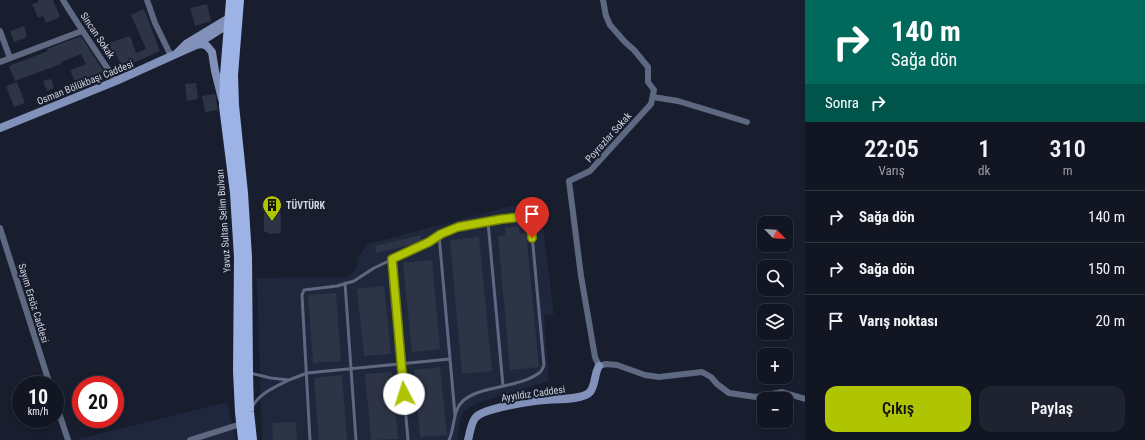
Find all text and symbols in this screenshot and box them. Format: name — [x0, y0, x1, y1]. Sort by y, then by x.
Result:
street label: Sincan Sokak — [78, 10, 117, 61]
text: 140 m — [891, 15, 961, 48]
icon: right — [825, 16, 877, 68]
text: Sağa dön — [891, 49, 957, 70]
street label: Osman Bölükbaşı Caddesi — [35, 58, 135, 107]
icon: right — [867, 92, 889, 114]
text: Sonra — [825, 94, 859, 112]
street label: Poyrazlar Sokak — [583, 110, 634, 164]
text: 22:05 — [864, 135, 919, 163]
text: 1 — [978, 135, 990, 163]
text: 310 — [1050, 135, 1086, 163]
text: Varış — [878, 163, 905, 178]
text: dk — [978, 163, 990, 178]
text: m — [1063, 163, 1073, 178]
street label: Yavuz Sultan Selim Bulvarı — [214, 169, 233, 273]
building icon: TÜVTÜRK — [261, 194, 283, 222]
pin — [515, 197, 549, 238]
place label: TÜVTÜRK — [286, 198, 326, 211]
icon: arrive — [521, 203, 543, 225]
icon: right — [825, 206, 847, 228]
text: Sağa dön — [859, 208, 915, 226]
text: 140 m — [1088, 208, 1125, 226]
north arrow — [757, 216, 793, 252]
map controls — [757, 216, 793, 428]
icon: right — [825, 258, 847, 280]
button: search — [757, 260, 793, 296]
text: Sağa dön — [859, 260, 915, 278]
text: 150 m — [1088, 260, 1125, 278]
street label: Sayım Ersöz Caddesi — [16, 262, 51, 344]
button: layers — [757, 304, 793, 340]
icon: arrive — [825, 310, 847, 332]
text: Varış noktası — [859, 312, 938, 330]
text: 20 m — [1095, 312, 1125, 330]
button: + — [757, 348, 793, 384]
position arrow — [383, 373, 425, 415]
speed limit sign: 20 — [72, 376, 124, 428]
street label: Ayyıldız Caddesi — [500, 384, 566, 403]
text: 10 — [28, 385, 48, 409]
button: Çıkış — [825, 386, 971, 432]
button: Paylaş — [979, 386, 1125, 432]
button: − — [757, 392, 793, 428]
text: km/h — [28, 406, 48, 417]

